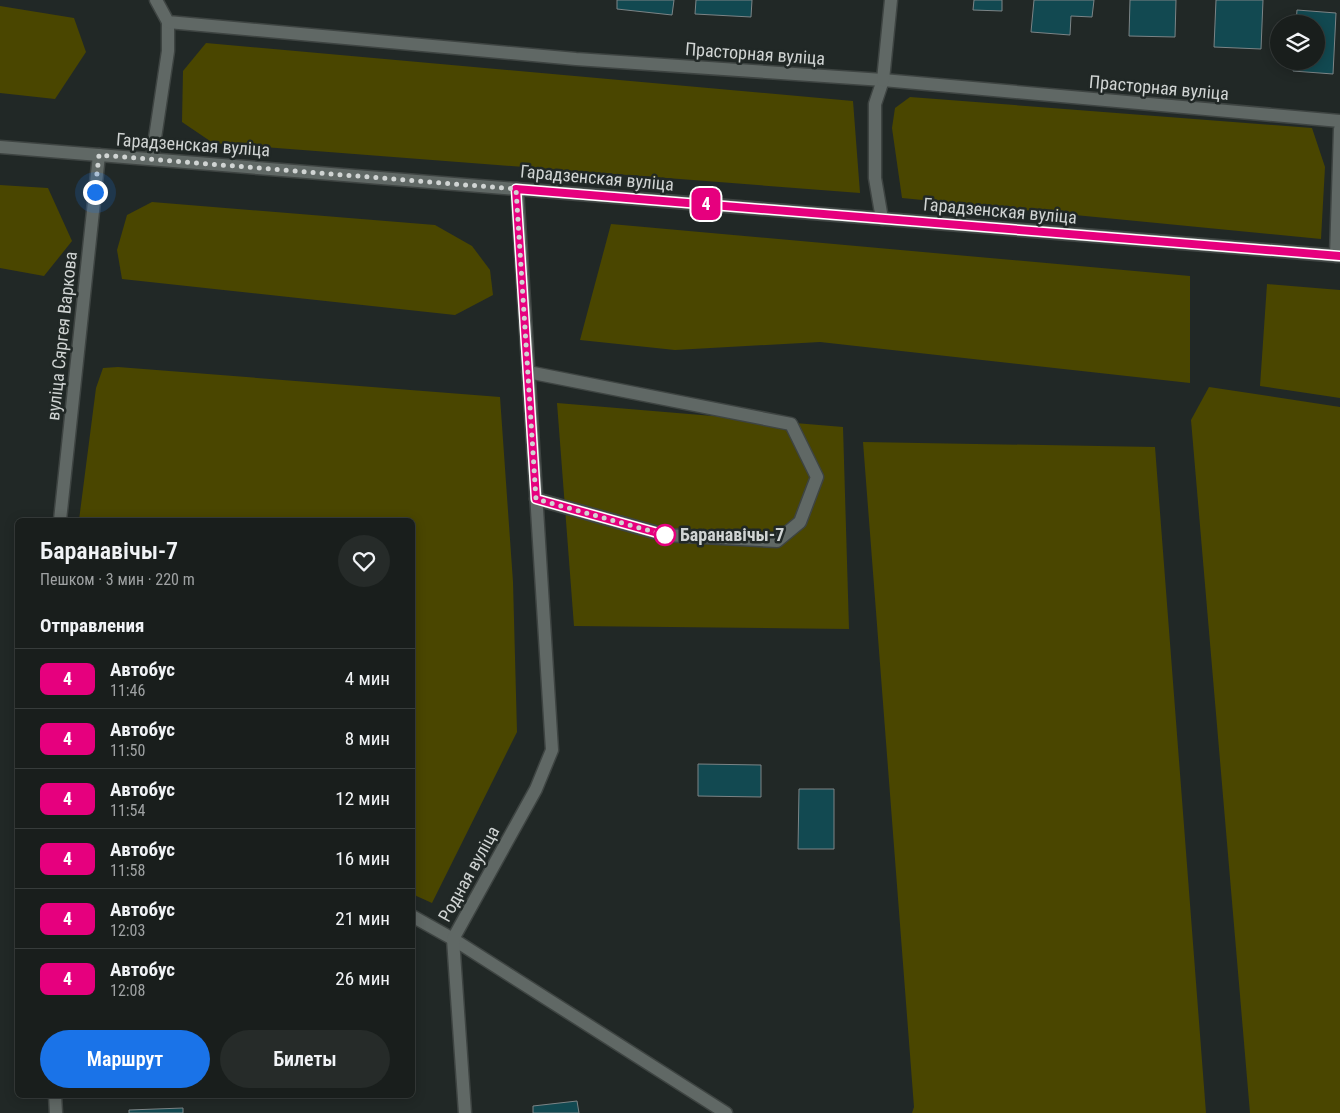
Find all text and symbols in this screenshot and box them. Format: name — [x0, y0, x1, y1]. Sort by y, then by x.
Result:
map controls — [1270, 15, 1325, 70]
button: layers — [1270, 15, 1325, 70]
street label: Прасторная вуліца — [684, 38, 826, 69]
street label: Прасторная вуліца — [1088, 71, 1230, 104]
street label: Гарадзенская вуліца — [115, 129, 271, 160]
street label: Гарадзенская вуліца — [519, 160, 675, 195]
your location — [83, 180, 108, 205]
line badge: 4 — [690, 188, 722, 220]
text: 4 — [701, 193, 711, 214]
street label: Гарадзенская вуліца — [922, 193, 1078, 228]
street label: вуліца Сяргея Варкова — [42, 250, 81, 421]
marker: Баранавічы-7 — [654, 524, 676, 546]
place label: Баранавічы-7 — [680, 524, 784, 545]
button: heart — [338, 535, 390, 587]
text: Баранавічы-7 — [40, 537, 178, 565]
text: Пешком · 3 мин · 220 m — [40, 570, 195, 589]
text: Отправления — [40, 614, 144, 637]
text: Автобус — [110, 658, 175, 681]
text: 4 мин — [345, 667, 390, 690]
text: 4 — [63, 668, 72, 689]
text: 11:46 — [110, 681, 145, 700]
text: Автобус — [110, 718, 175, 741]
text: 8 мин — [345, 727, 390, 750]
text: 4 — [63, 728, 72, 749]
text: 11:50 — [110, 741, 145, 760]
text: Автобус — [110, 778, 175, 801]
text: 12 мин — [335, 787, 390, 810]
text: 4 — [63, 788, 72, 809]
text: 11:54 — [110, 801, 145, 820]
street label: Родная вуліца — [434, 822, 503, 925]
text: Автобус — [110, 838, 175, 861]
text: 16 мин — [335, 847, 390, 870]
text: 4 — [63, 848, 72, 869]
text: 11:58 — [110, 861, 145, 880]
text: Автобус — [110, 898, 175, 921]
text: 21 мин — [335, 907, 390, 930]
text: 4 — [63, 908, 72, 929]
text: 12:03 — [110, 921, 145, 940]
text: Автобус — [110, 958, 175, 981]
text: 26 мин — [335, 967, 390, 990]
text: 4 — [63, 968, 72, 989]
text: 12:08 — [110, 981, 145, 1000]
button: Маршрут — [40, 1030, 210, 1088]
button: Билеты — [220, 1030, 390, 1088]

